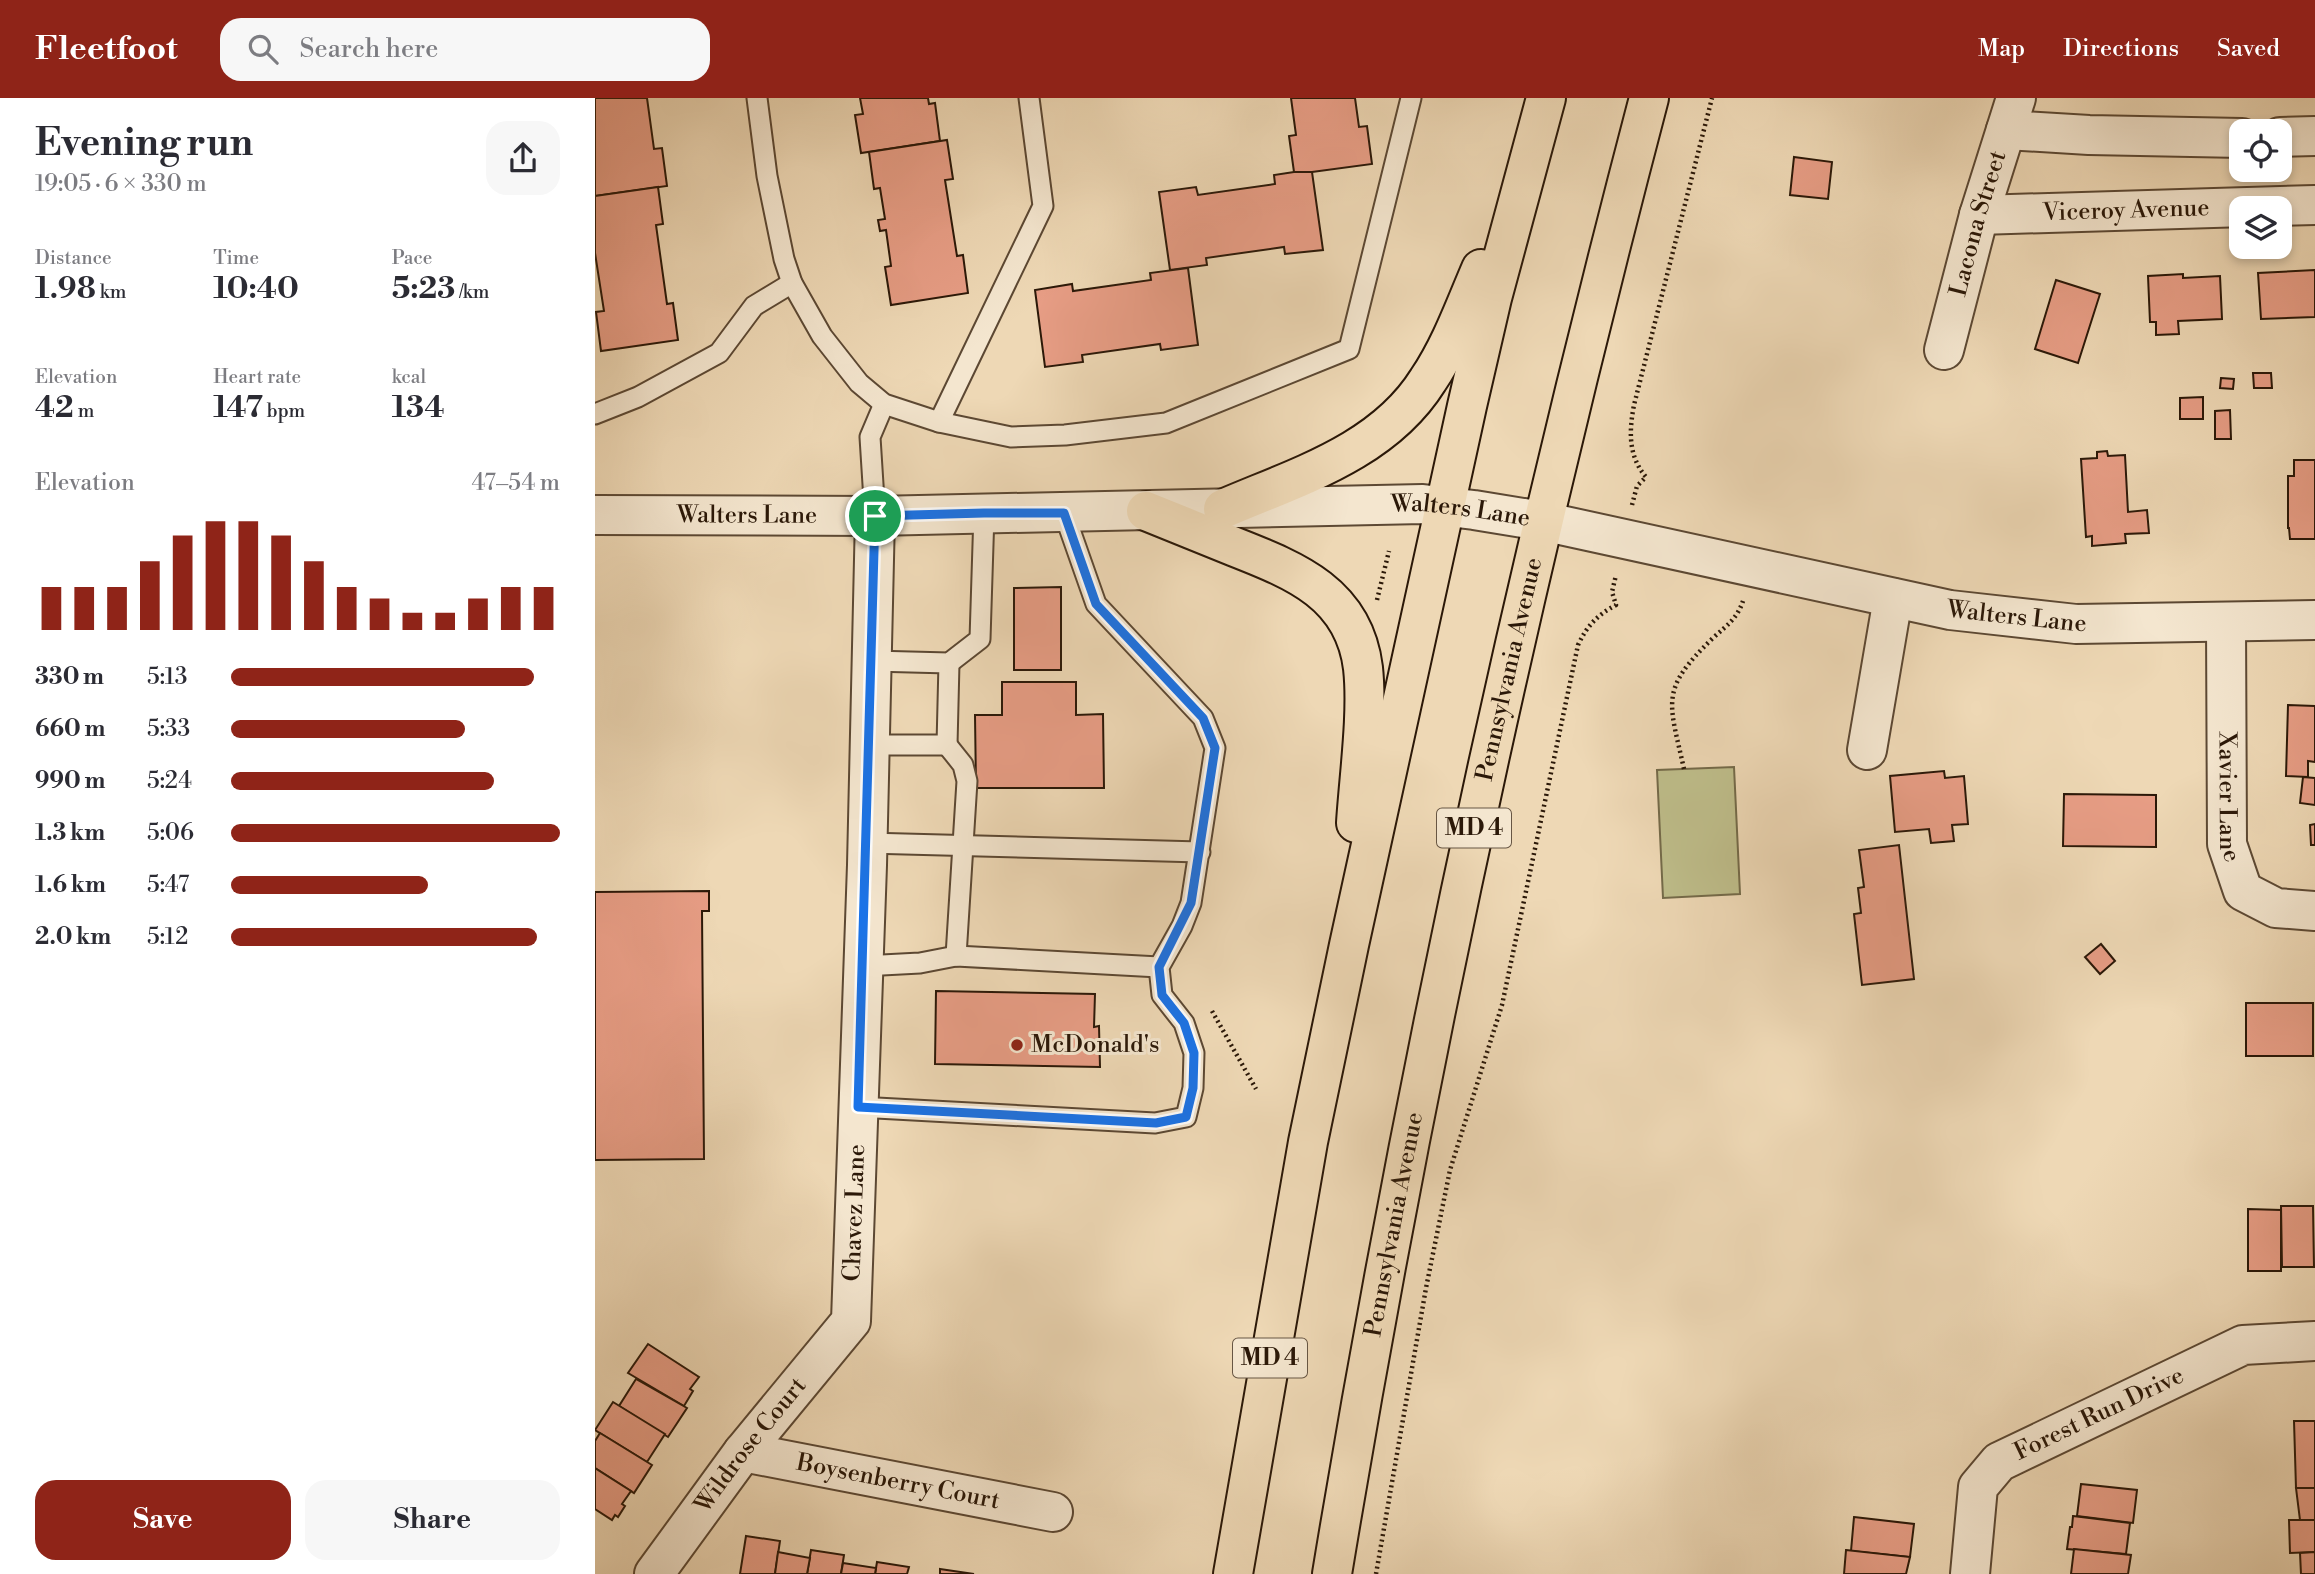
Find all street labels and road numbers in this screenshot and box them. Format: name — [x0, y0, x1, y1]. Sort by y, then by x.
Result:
street label: Lacona Street — [1943, 146, 2014, 300]
street label: Viceroy Avenue — [2041, 193, 2210, 228]
street label: Walters Lane — [1389, 489, 1532, 534]
street label: Walters Lane — [676, 500, 817, 531]
street label: Pennsylvania Avenue — [1470, 555, 1549, 784]
street label: Walters Lane — [1944, 595, 2087, 639]
street label: Xavier Lane — [2211, 731, 2247, 866]
road number: MD 4 — [1437, 808, 1511, 848]
street label: Pennsylvania Avenue — [1358, 1110, 1430, 1339]
street label: Chavez Lane — [837, 1144, 872, 1282]
road number: MD 4 — [1233, 1338, 1307, 1378]
street label: Forest Run Drive — [2009, 1361, 2189, 1467]
street label: Wildrose Court — [688, 1371, 813, 1520]
street label: Boysenberry Court — [793, 1448, 1003, 1516]

